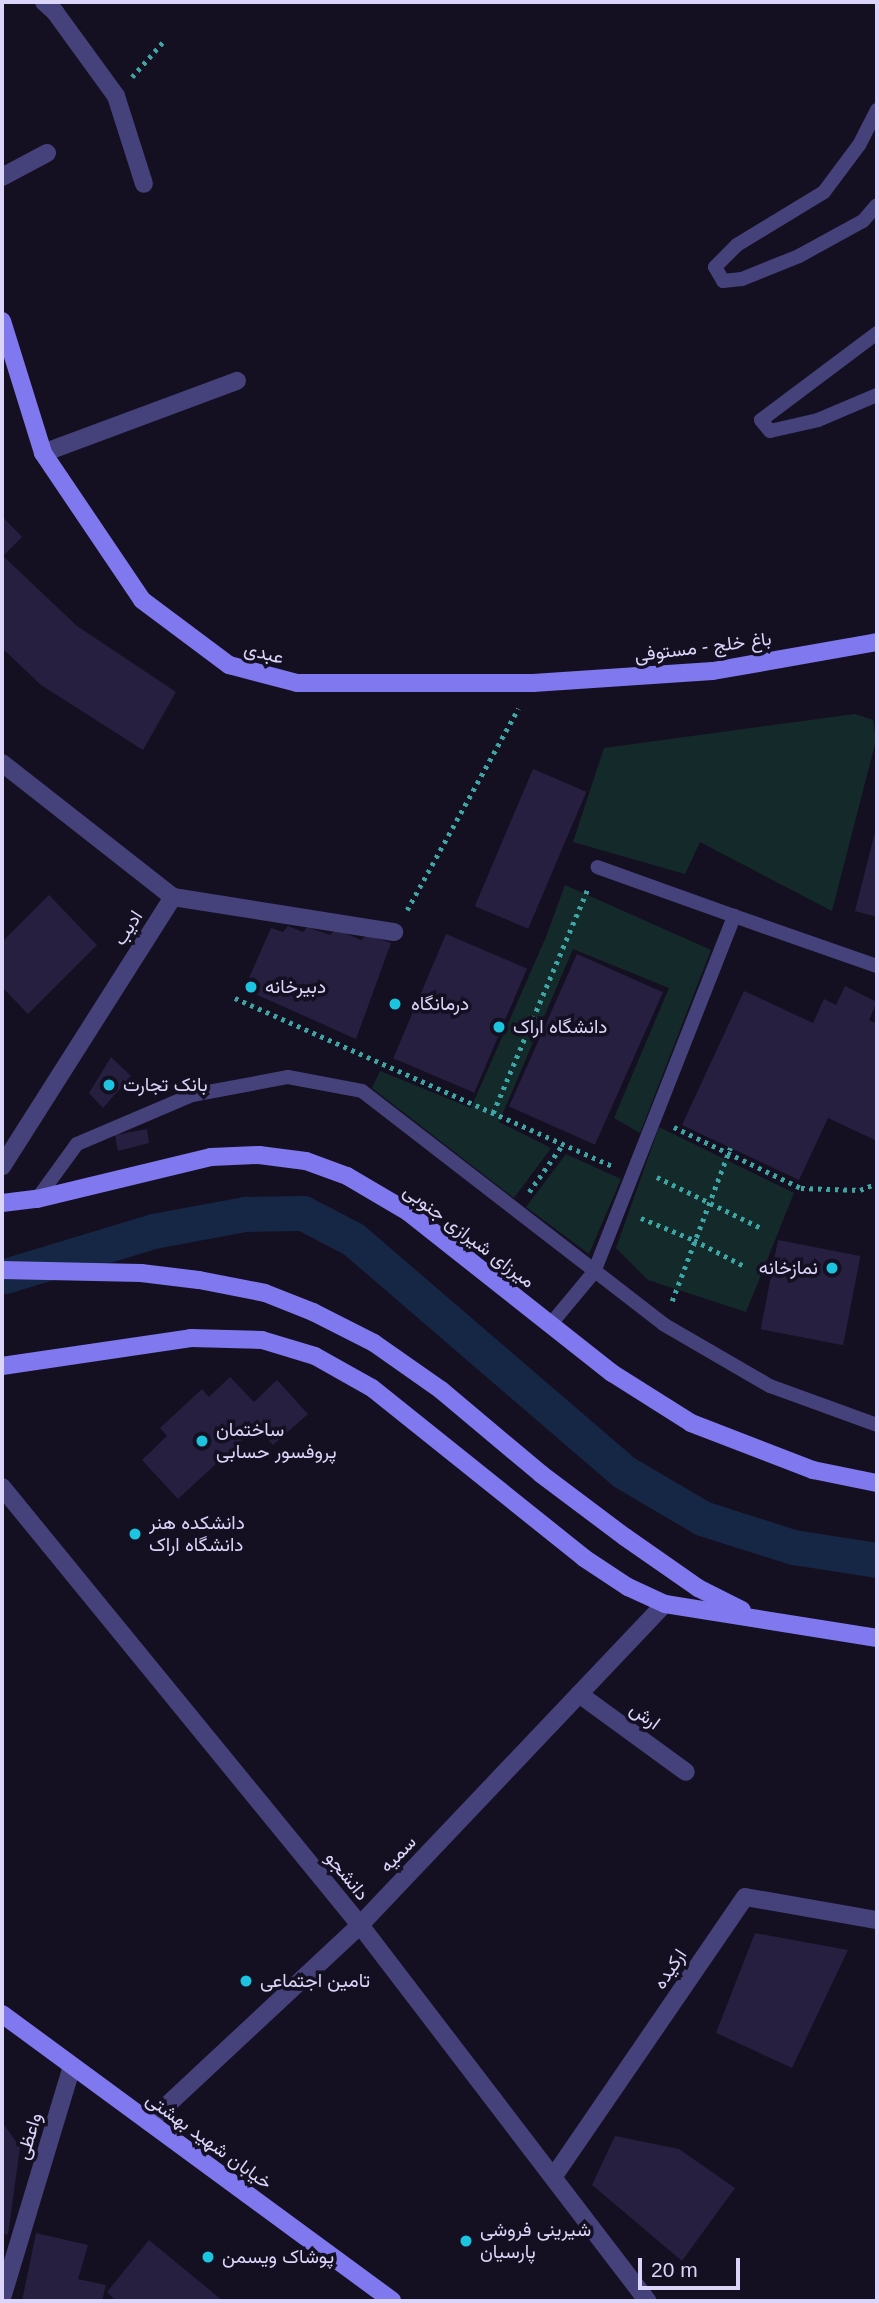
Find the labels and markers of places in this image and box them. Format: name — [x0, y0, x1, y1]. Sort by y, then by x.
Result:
place label: دبیرخانه — [265, 976, 326, 998]
marker: دبیرخانه — [243, 979, 259, 995]
place label: درمانگاه — [411, 993, 469, 1015]
marker: درمانگاه — [385, 994, 405, 1014]
place label: دانشگاه اراک — [513, 1016, 607, 1038]
marker: دانشگاه اراک — [491, 1019, 507, 1035]
place label: بانک تجارت — [123, 1074, 208, 1096]
marker: بانک تجارت — [101, 1077, 117, 1093]
place label: نمازخانه — [759, 1257, 818, 1279]
marker: نمازخانه — [824, 1260, 840, 1276]
place label: ساختمان پروفسور حسابی — [216, 1419, 336, 1463]
marker: ساختمان پروفسور حسابی — [194, 1433, 210, 1449]
place label: دانشکده هنر دانشگاه اراک — [149, 1512, 245, 1556]
marker: دانشکده هنر دانشگاه اراک — [127, 1526, 143, 1542]
place label: تامین اجتماعی — [260, 1970, 370, 1992]
marker: تامین اجتماعی — [238, 1973, 254, 1989]
place label: شیرینی فروشی پارسیان — [480, 2219, 591, 2263]
marker: شیرینی فروشی پارسیان — [458, 2233, 474, 2249]
place label: پوشاک ویسمن — [222, 2246, 334, 2268]
marker: پوشاک ویسمن — [200, 2249, 216, 2265]

